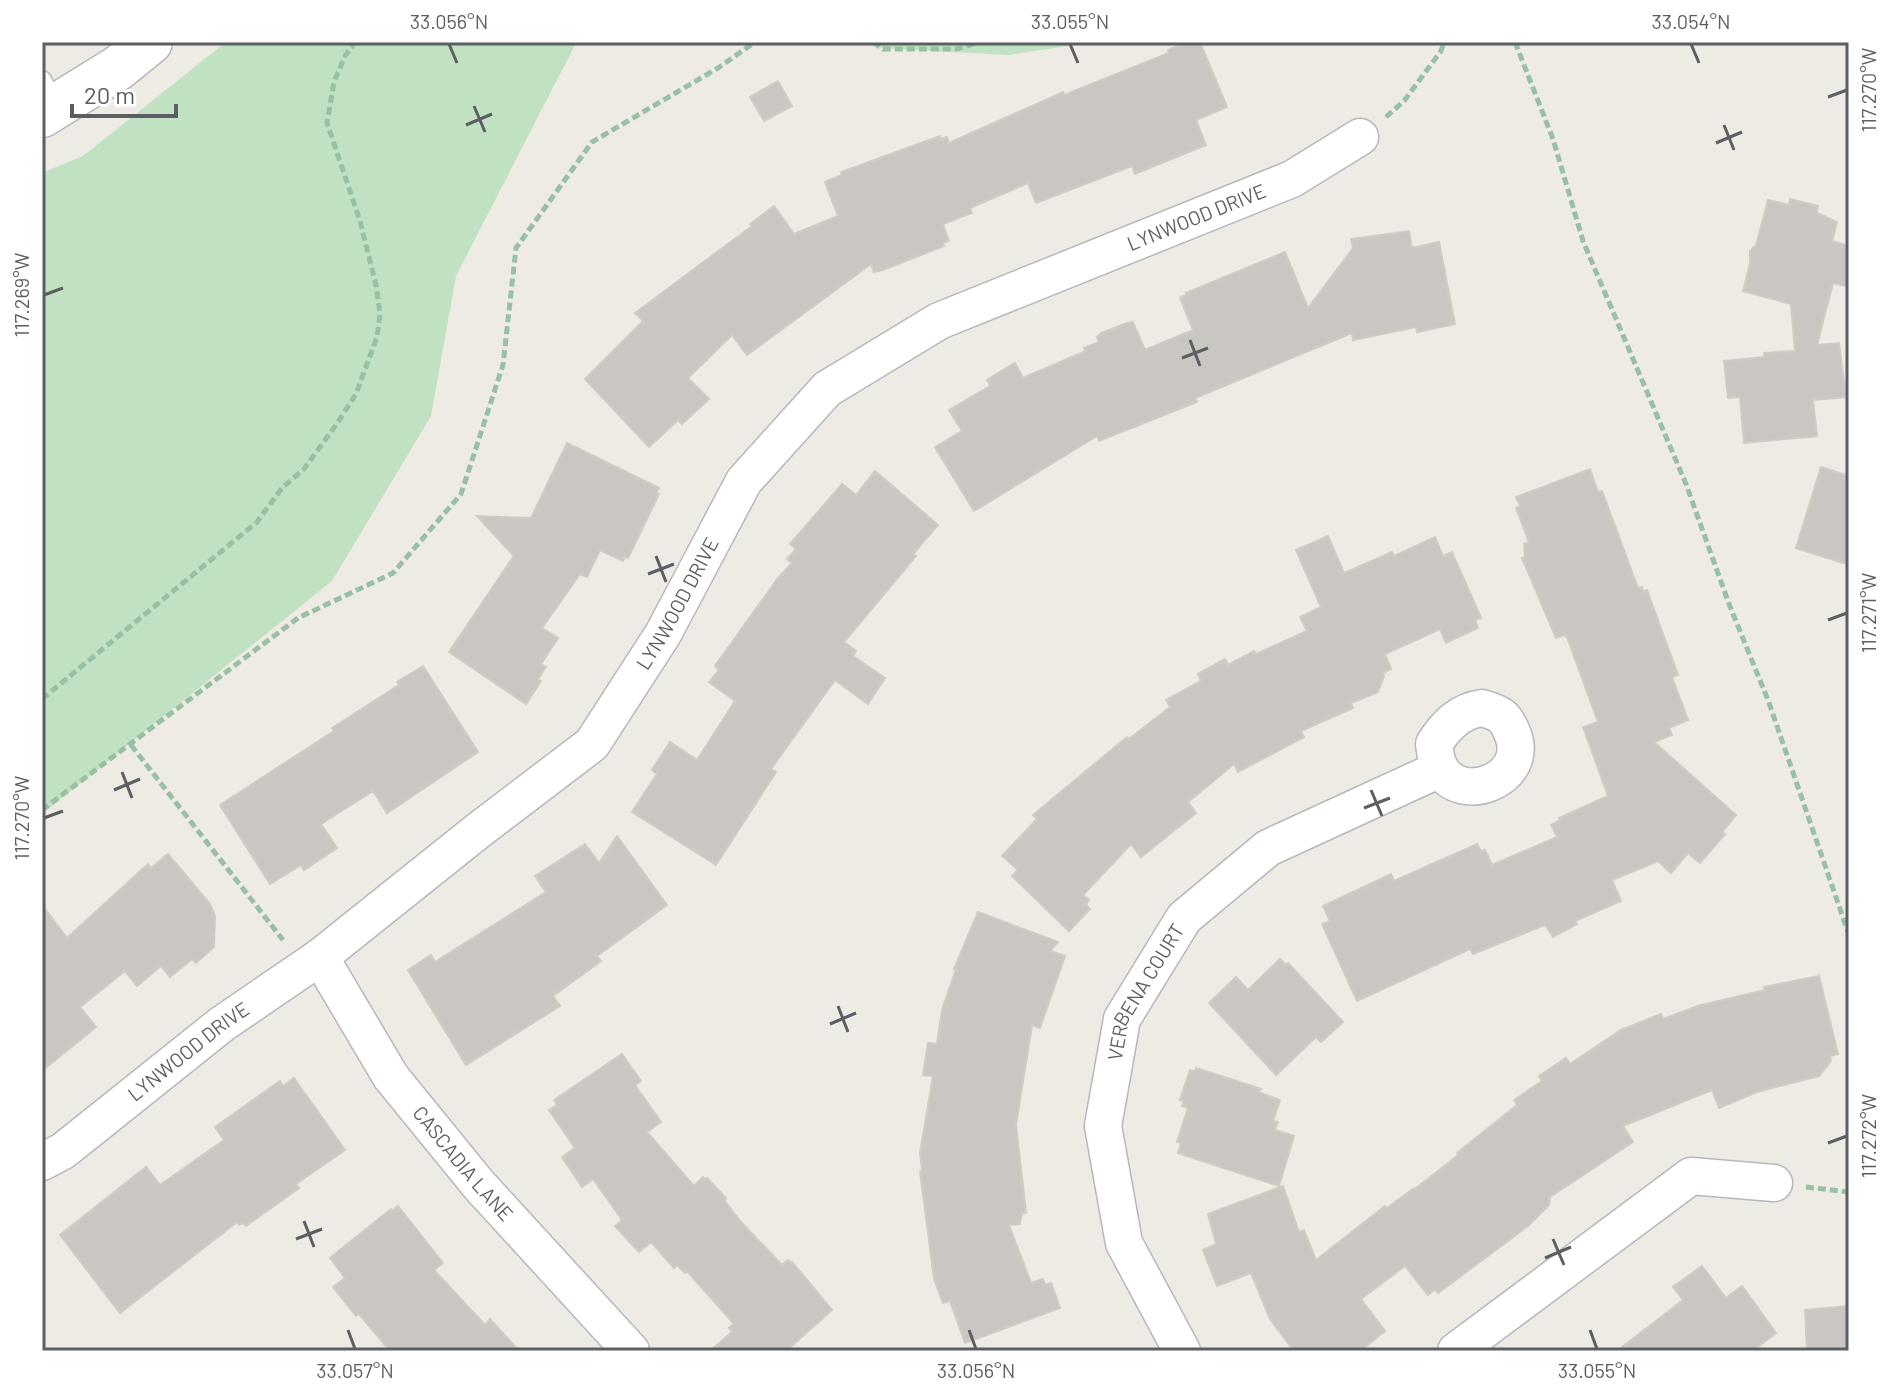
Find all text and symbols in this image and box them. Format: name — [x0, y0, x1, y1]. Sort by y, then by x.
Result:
text: 33.056°N — [410, 9, 488, 33]
text: 33.055°N — [1031, 9, 1109, 33]
text: 33.054°N — [1651, 9, 1731, 33]
text: 117.270°W — [1856, 47, 1880, 132]
scale bar — [72, 68, 176, 118]
text: 20 m — [84, 80, 135, 109]
street label: LYNWOOD DRIVE — [1123, 178, 1269, 255]
text: 117.269°W — [9, 252, 33, 337]
street label: LYNWOOD DRIVE — [630, 533, 723, 674]
text: 117.271°W — [1856, 572, 1880, 653]
text: 117.270°W — [9, 775, 33, 860]
street label: VERBENA COURT — [1102, 919, 1189, 1062]
street label: LYNWOOD DRIVE — [123, 996, 253, 1106]
text: 117.272°W — [1856, 1093, 1880, 1178]
street label: CASCADIA LANE — [408, 1101, 519, 1225]
text: 33.057°N — [316, 1358, 394, 1382]
text: 33.056°N — [937, 1358, 1015, 1382]
text: 33.055°N — [1558, 1358, 1636, 1382]

